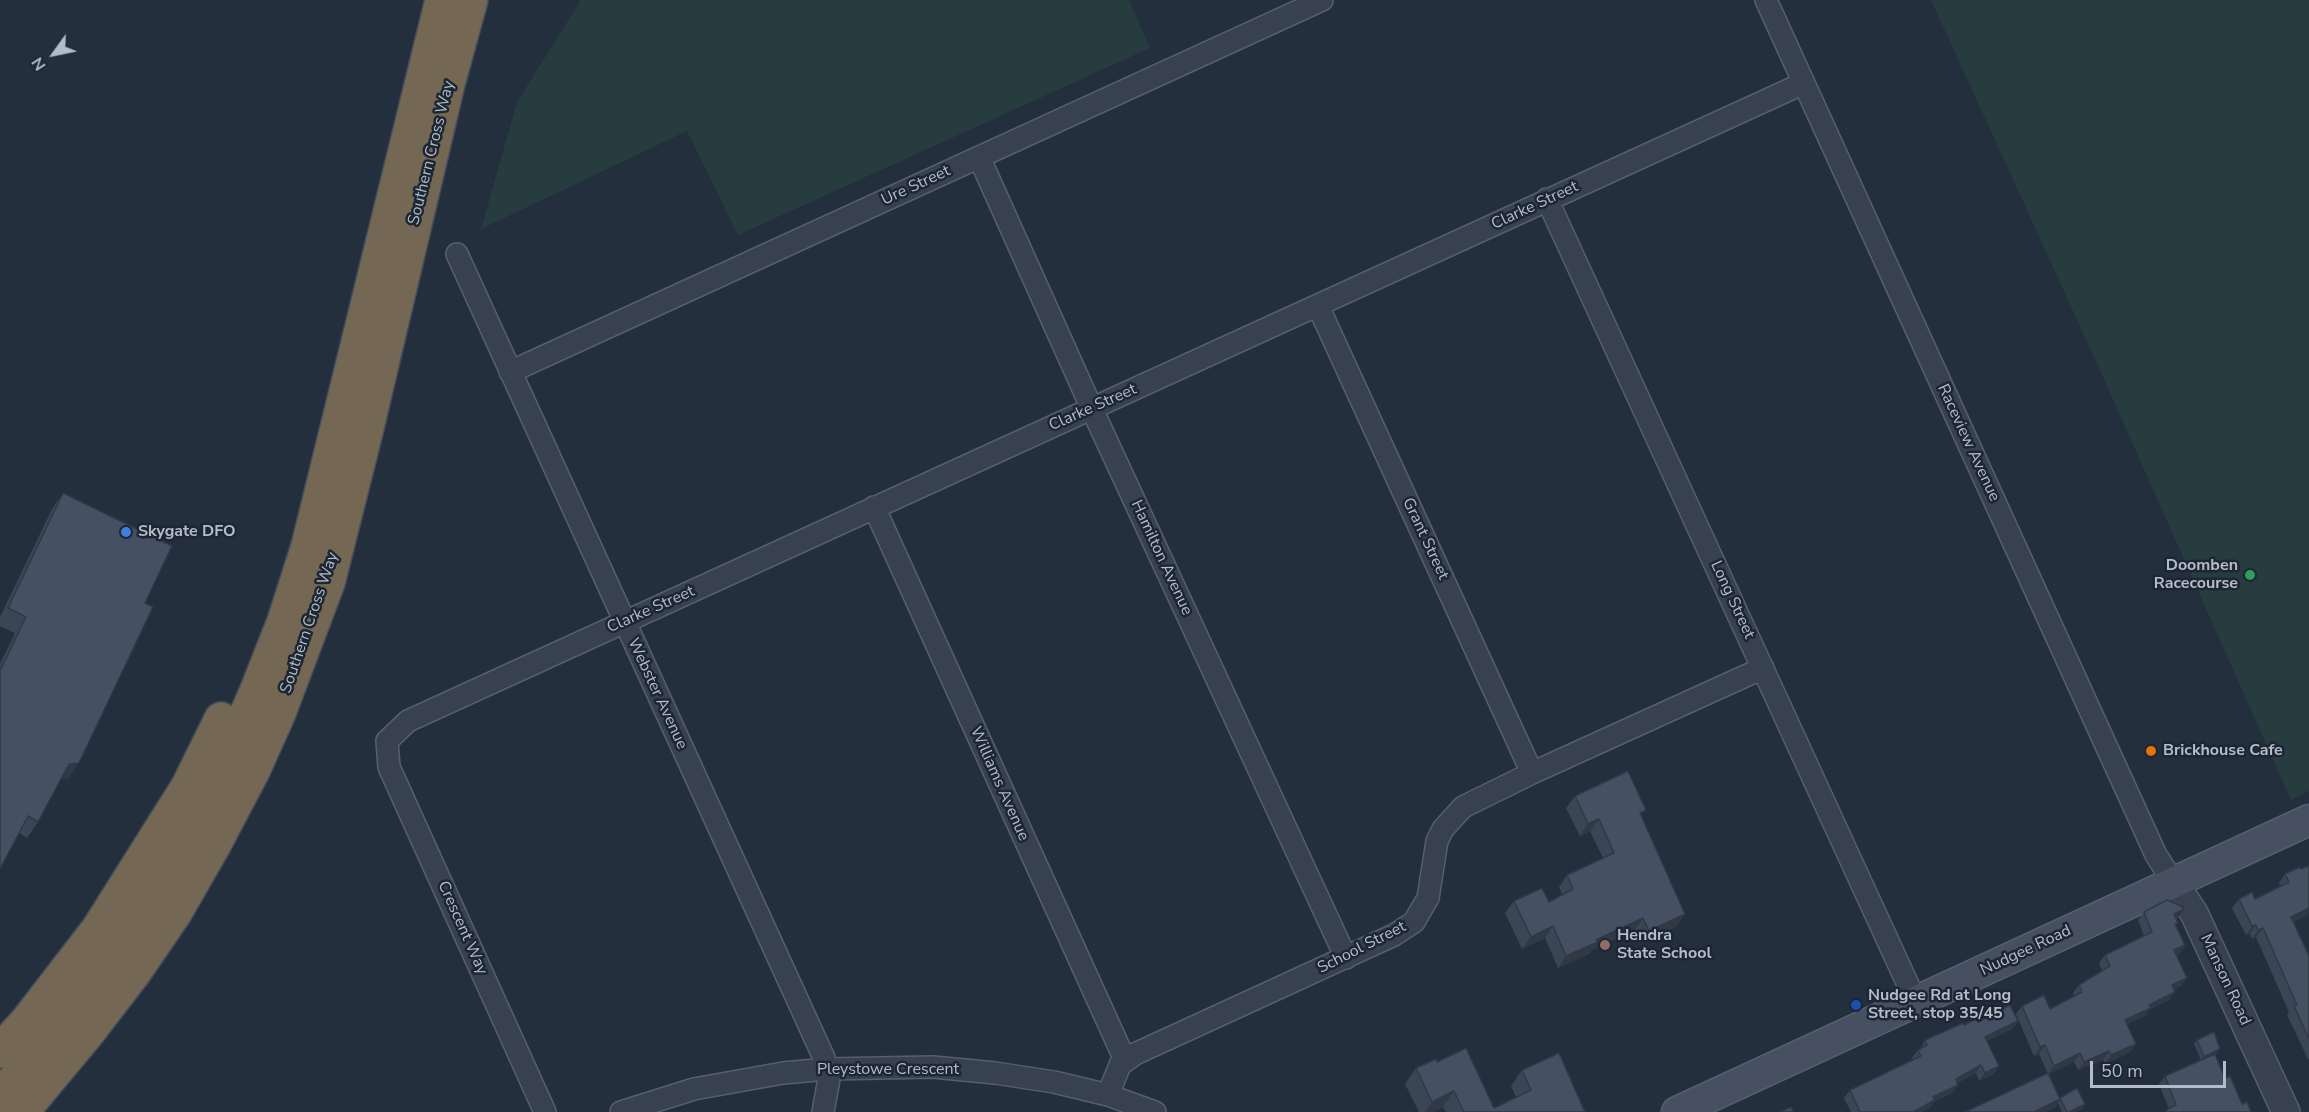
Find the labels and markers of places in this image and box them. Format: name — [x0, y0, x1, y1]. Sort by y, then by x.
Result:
place label: Skygate DFO — [138, 522, 236, 542]
marker: Skygate DFO — [119, 525, 133, 539]
place label: Doomben Racecourse — [2154, 556, 2238, 594]
marker: Doomben Racecourse — [2243, 568, 2257, 582]
place label: Brickhouse Cafe — [2163, 741, 2283, 761]
marker: Brickhouse Cafe — [2144, 744, 2158, 758]
place label: Hendra State School — [1617, 926, 1712, 964]
marker: Hendra State School — [1598, 938, 1612, 952]
place label: Nudgee Rd at Long Street, stop 35/45 — [1868, 986, 2011, 1024]
marker: Nudgee Rd at Long Street, stop 35/45 — [1849, 998, 1863, 1012]

